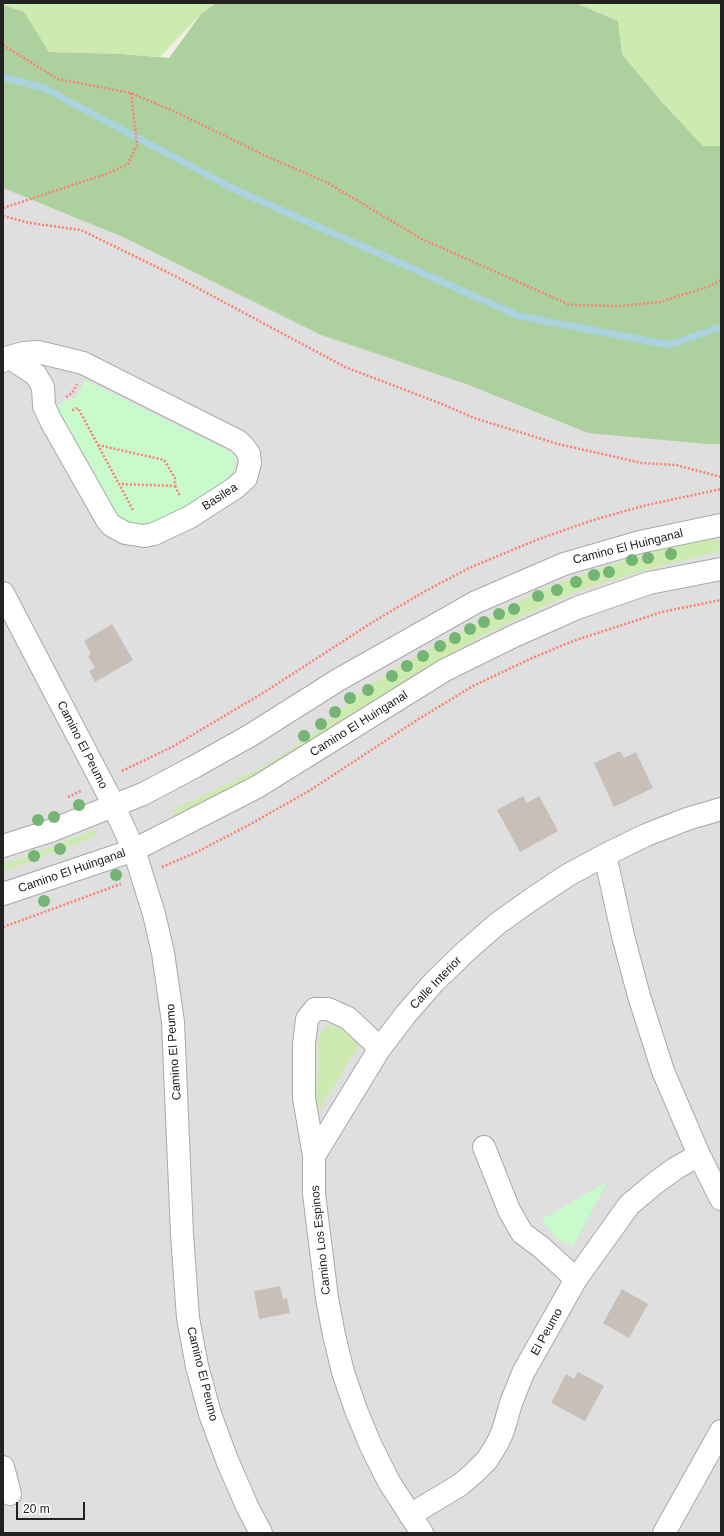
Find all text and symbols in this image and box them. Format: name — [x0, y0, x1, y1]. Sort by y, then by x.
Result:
street label: Basilea — [200, 480, 240, 514]
street label: Camino El Huinganal — [572, 526, 684, 568]
street label: Camino El Huinganal — [307, 688, 411, 760]
street label: Camino El Peumo — [54, 699, 110, 791]
street label: Camino El Huinganal — [16, 846, 128, 896]
street label: Calle Interior — [407, 954, 465, 1012]
street label: Camino El Peumo — [163, 1003, 185, 1101]
street label: Camino Los Espinos — [308, 1185, 334, 1295]
street label: El Peumo — [528, 1306, 566, 1358]
street label: Camino El Peumo — [183, 1325, 221, 1423]
scale bar — [18, 1494, 87, 1520]
text: 20 m — [23, 1502, 50, 1516]

